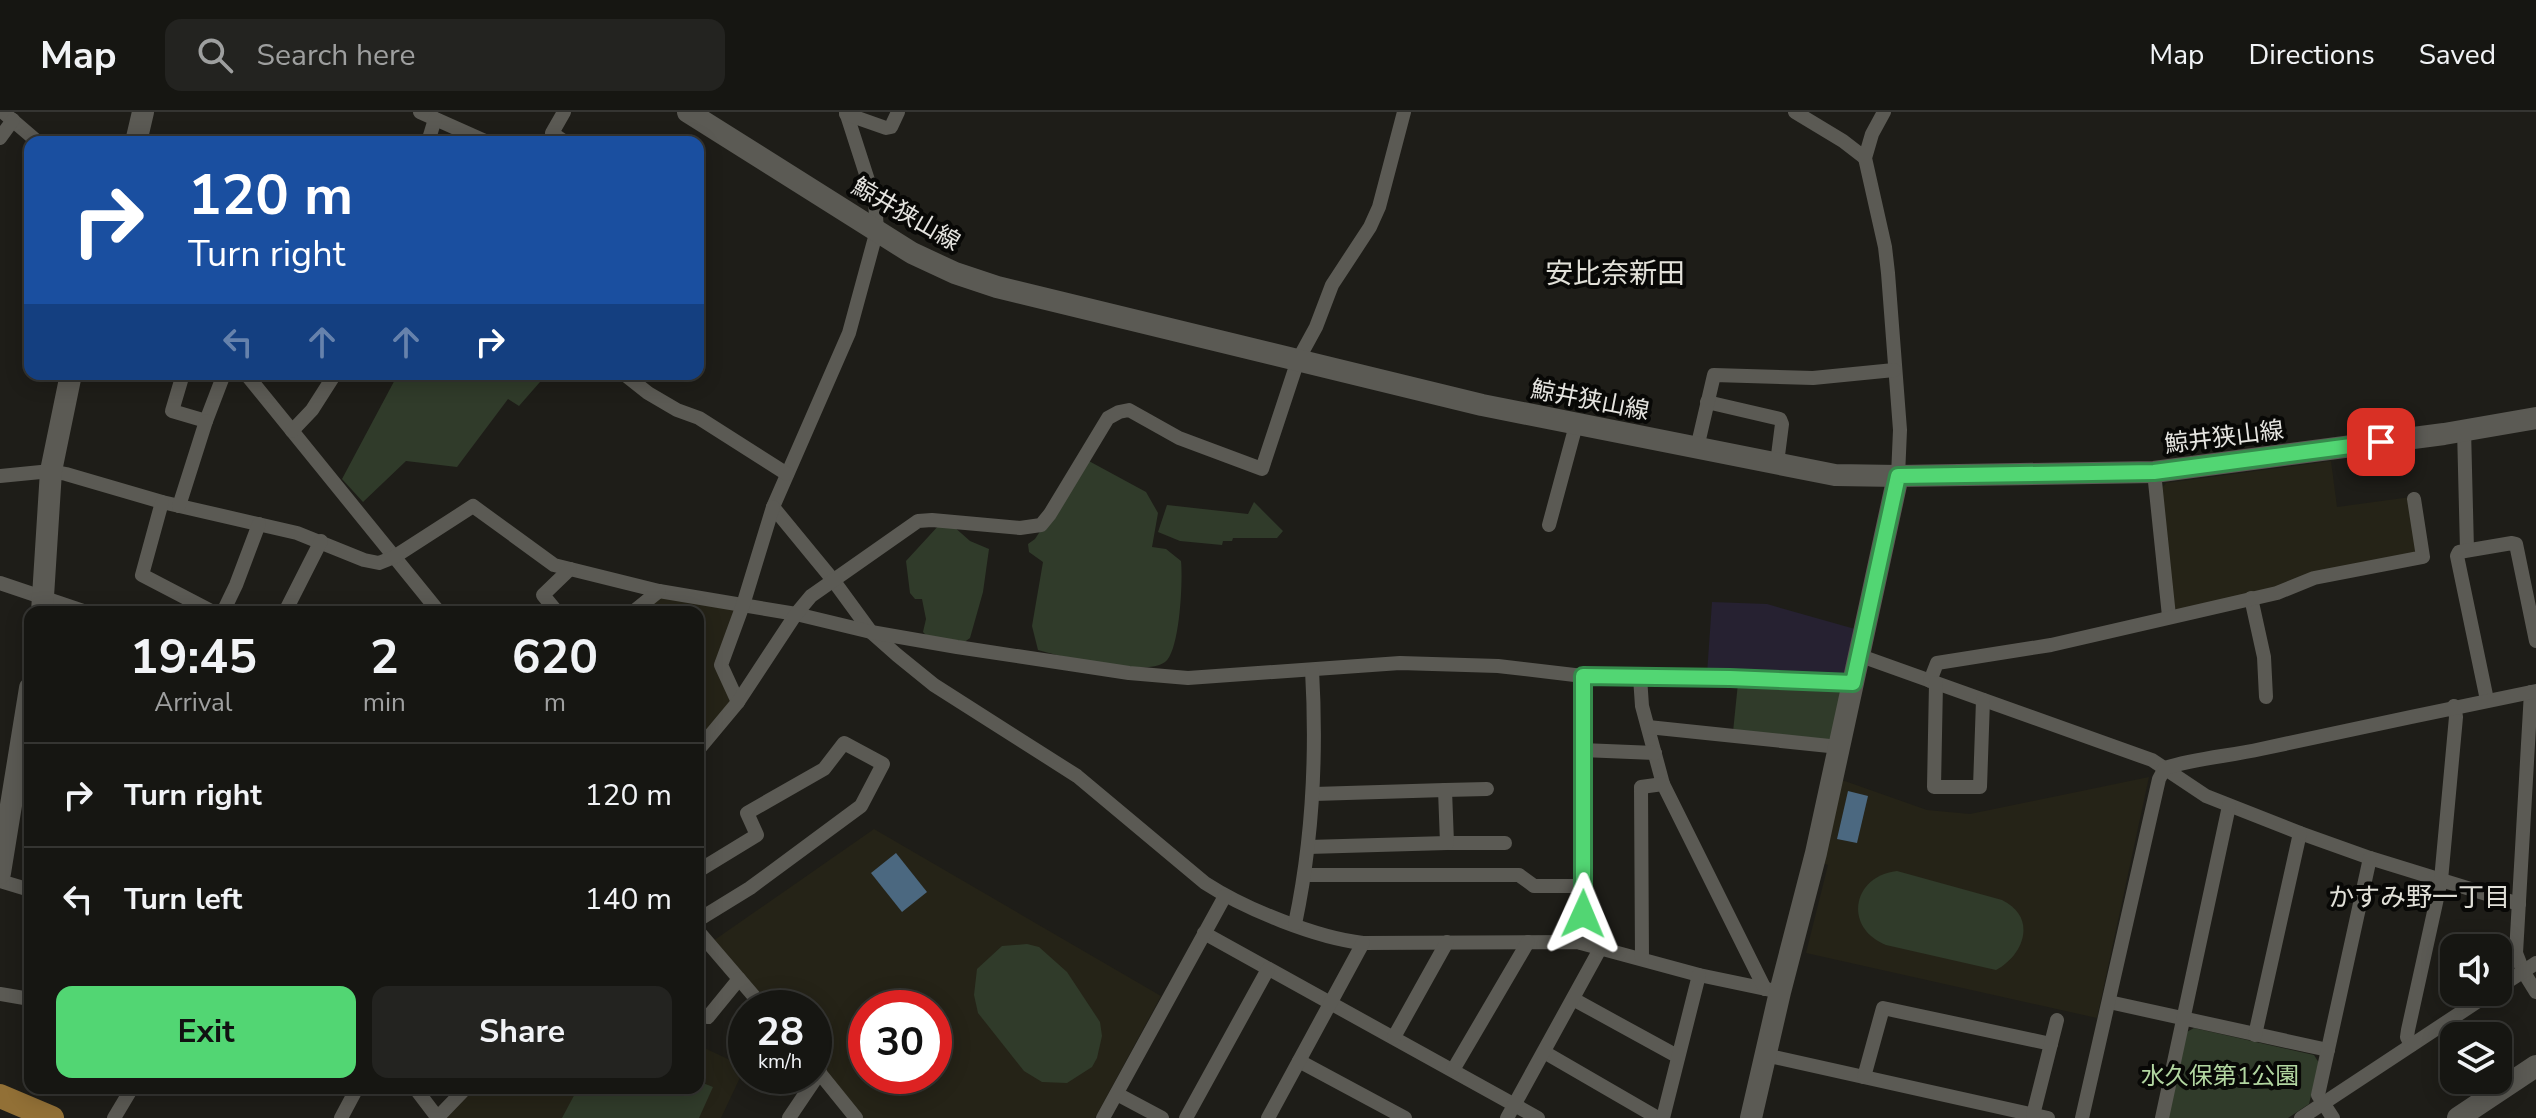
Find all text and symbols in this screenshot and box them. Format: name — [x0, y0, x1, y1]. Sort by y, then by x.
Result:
search box — [165, 19, 725, 91]
text: Map — [40, 30, 117, 81]
icon: search — [193, 33, 237, 77]
text: Search here — [257, 35, 416, 76]
text: Map — [2149, 36, 2204, 74]
text: Directions — [2248, 36, 2375, 74]
text: Saved — [2419, 36, 2496, 74]
text: 120 m — [188, 157, 353, 234]
icon: right — [56, 168, 160, 272]
street label: 鯨井狭山線 — [846, 170, 966, 258]
text: Turn right — [188, 230, 345, 279]
district label: 安比奈新田 — [1545, 255, 1685, 293]
icon: left — [216, 320, 260, 364]
icon: ahead — [300, 320, 344, 364]
icon: ahead — [384, 320, 428, 364]
icon: right — [468, 320, 512, 364]
street label: 鯨井狭山線 — [1528, 373, 1652, 427]
pin — [2347, 408, 2415, 476]
street label: 鯨井狭山線 — [2162, 414, 2286, 460]
icon: arrive — [2359, 420, 2403, 464]
text: 19:45 — [130, 624, 257, 690]
text: 2 — [370, 624, 399, 690]
text: 620 — [512, 624, 598, 690]
text: Arrival — [154, 685, 233, 720]
text: min — [363, 685, 406, 720]
text: m — [544, 685, 566, 720]
icon: right — [56, 773, 100, 817]
text: Turn right — [124, 775, 262, 816]
text: 120 m — [585, 775, 672, 816]
position arrow — [1541, 872, 1625, 956]
icon: left — [56, 877, 100, 921]
text: Turn left — [124, 879, 242, 920]
text: 140 m — [585, 879, 672, 920]
district label: かすみ野一丁目 — [2328, 880, 2510, 915]
map controls — [2440, 934, 2512, 1094]
button: sound — [2440, 934, 2512, 1006]
button: Exit — [56, 986, 356, 1078]
button: Share — [372, 986, 672, 1078]
speed limit sign: 30 — [848, 990, 952, 1094]
text: 28 — [756, 1005, 804, 1059]
button: layers — [2440, 1022, 2512, 1094]
text: km/h — [758, 1048, 802, 1075]
park label: 水久保第1公園 — [2141, 1060, 2299, 1092]

